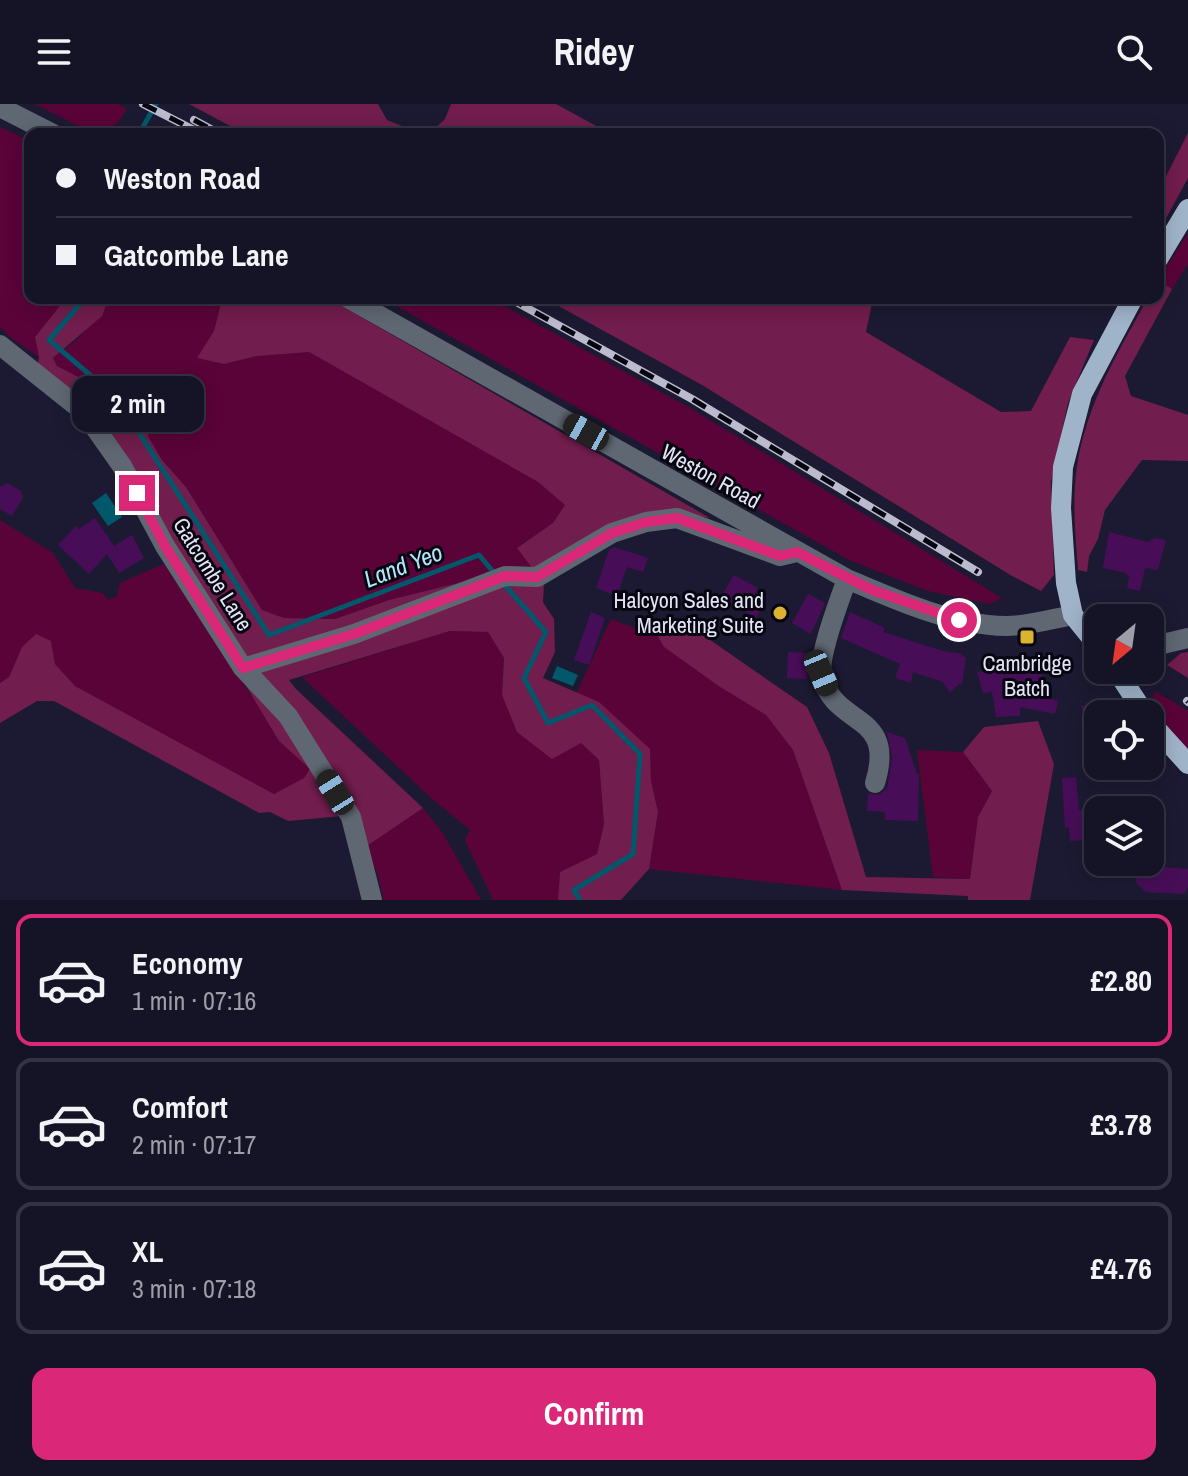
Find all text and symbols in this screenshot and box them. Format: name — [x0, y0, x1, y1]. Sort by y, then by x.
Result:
text: Ridey — [554, 28, 634, 76]
icon: menu — [32, 30, 76, 74]
icon: search — [1112, 30, 1156, 74]
text: Weston Road — [104, 158, 261, 198]
text: Gatcombe Lane — [104, 235, 289, 275]
callout: 2 min — [71, 377, 203, 433]
text: 2 min — [110, 386, 166, 421]
car — [559, 410, 613, 454]
street label: Weston Road — [656, 436, 766, 516]
route end — [119, 475, 155, 511]
street label: Gatcombe Lane — [166, 512, 260, 636]
water label: Land Yeo — [359, 535, 447, 595]
place label: Halcyon Sales and Marketing Suite — [614, 585, 764, 640]
route start — [941, 602, 977, 638]
marker: Halcyon Sales and Marketing Suite — [771, 604, 789, 622]
north arrow — [1084, 604, 1164, 684]
map controls — [1084, 604, 1164, 876]
marker: Cambridge Batch — [1018, 628, 1036, 646]
car — [801, 646, 841, 700]
place label: Cambridge Batch — [982, 648, 1072, 703]
button: locate — [1084, 700, 1164, 780]
car — [312, 765, 358, 819]
button: layers — [1084, 796, 1164, 876]
text: Economy — [132, 943, 243, 983]
icon: car — [36, 944, 108, 1016]
text: £2.80 — [1090, 960, 1152, 1000]
text: 1 min · 07:16 — [132, 983, 256, 1018]
text: Comfort — [132, 1087, 228, 1127]
icon: car — [36, 1088, 108, 1160]
text: £3.78 — [1090, 1104, 1152, 1144]
text: 2 min · 07:17 — [132, 1127, 256, 1162]
text: XL — [132, 1231, 163, 1271]
icon: car — [36, 1232, 108, 1304]
text: £4.76 — [1090, 1248, 1152, 1288]
text: 3 min · 07:18 — [132, 1271, 256, 1306]
button: Confirm — [32, 1368, 1156, 1460]

